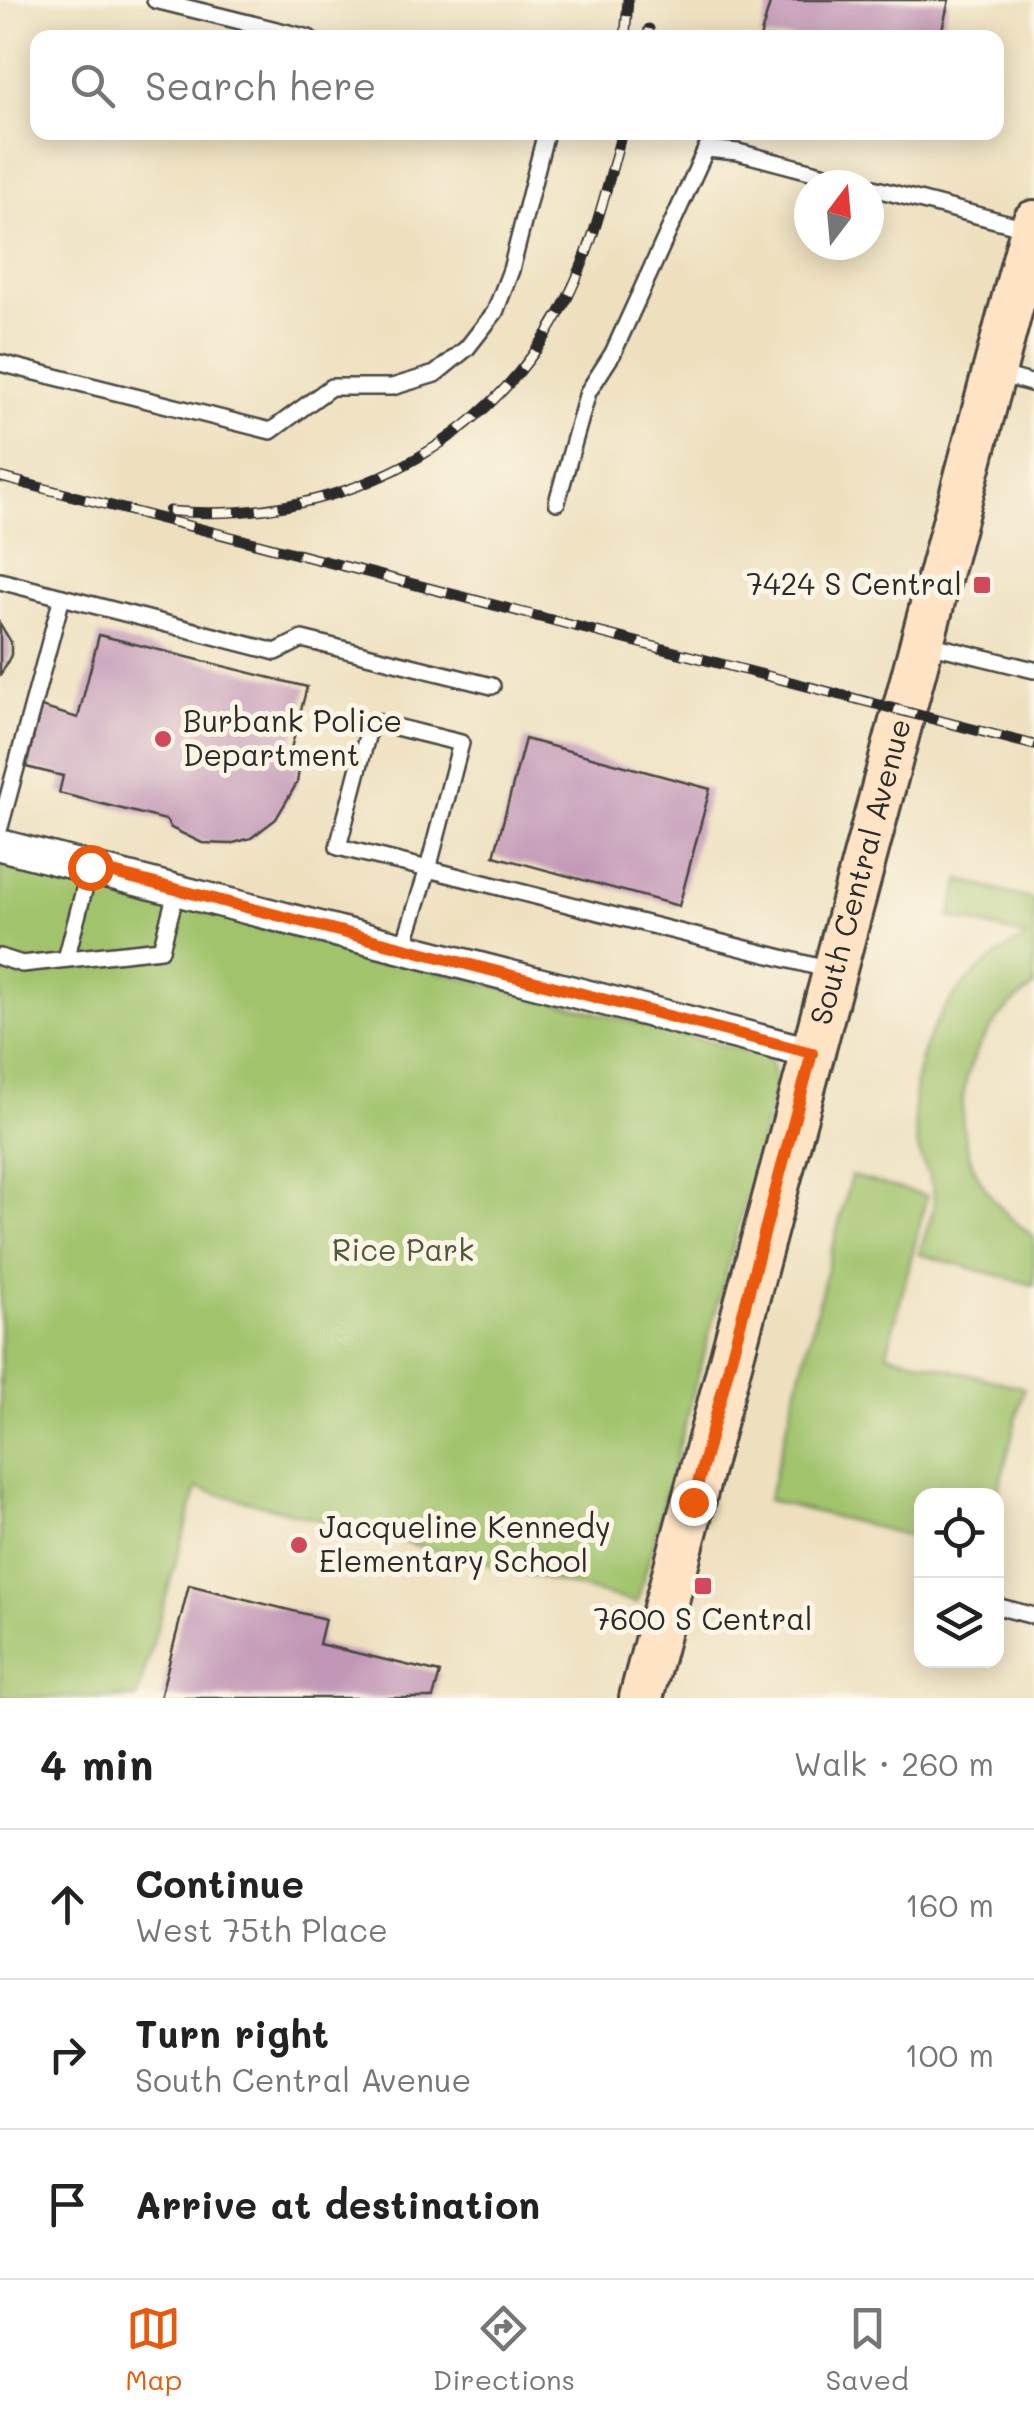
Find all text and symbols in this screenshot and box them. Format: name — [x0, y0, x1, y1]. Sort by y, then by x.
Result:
search box — [30, 30, 1004, 140]
icon: search — [65, 58, 120, 113]
text: Search here — [145, 60, 376, 110]
north arrow — [794, 170, 884, 260]
place label: 7424 S Central — [746, 563, 962, 603]
marker: 7424 S Central — [971, 574, 993, 596]
place label: Burbank Police Department — [183, 700, 402, 774]
street label: South Central Avenue — [799, 714, 919, 1029]
marker: Burbank Police Department — [152, 728, 174, 750]
route start — [68, 845, 114, 891]
park label: Rice Park — [332, 1229, 474, 1269]
route end — [671, 1480, 717, 1526]
map controls — [914, 1488, 1004, 1668]
button: locate — [914, 1488, 1004, 1578]
place label: Jacqueline Kennedy Elementary School — [319, 1506, 611, 1580]
marker: Jacqueline Kennedy Elementary School — [288, 1534, 310, 1556]
marker: 7600 S Central — [692, 1575, 714, 1597]
button: layers — [914, 1578, 1004, 1668]
place label: 7600 S Central — [594, 1598, 813, 1638]
text: 4 min — [40, 1736, 153, 1791]
text: Walk · 260 m — [794, 1742, 994, 1784]
text: Continue — [135, 1858, 304, 1908]
icon: ahead — [40, 1877, 95, 1932]
text: 160 m — [905, 1883, 994, 1925]
text: West 75th Place — [135, 1908, 388, 1950]
text: Turn right — [135, 2008, 329, 2058]
icon: right — [40, 2027, 95, 2082]
text: 100 m — [904, 2033, 994, 2075]
text: South Central Avenue — [135, 2058, 471, 2100]
icon: arrive — [40, 2177, 95, 2232]
text: Arrive at destination — [135, 2179, 540, 2229]
tab: Map — [125, 2301, 182, 2397]
tab: Directions — [433, 2301, 575, 2397]
tab: Saved — [826, 2301, 909, 2397]

